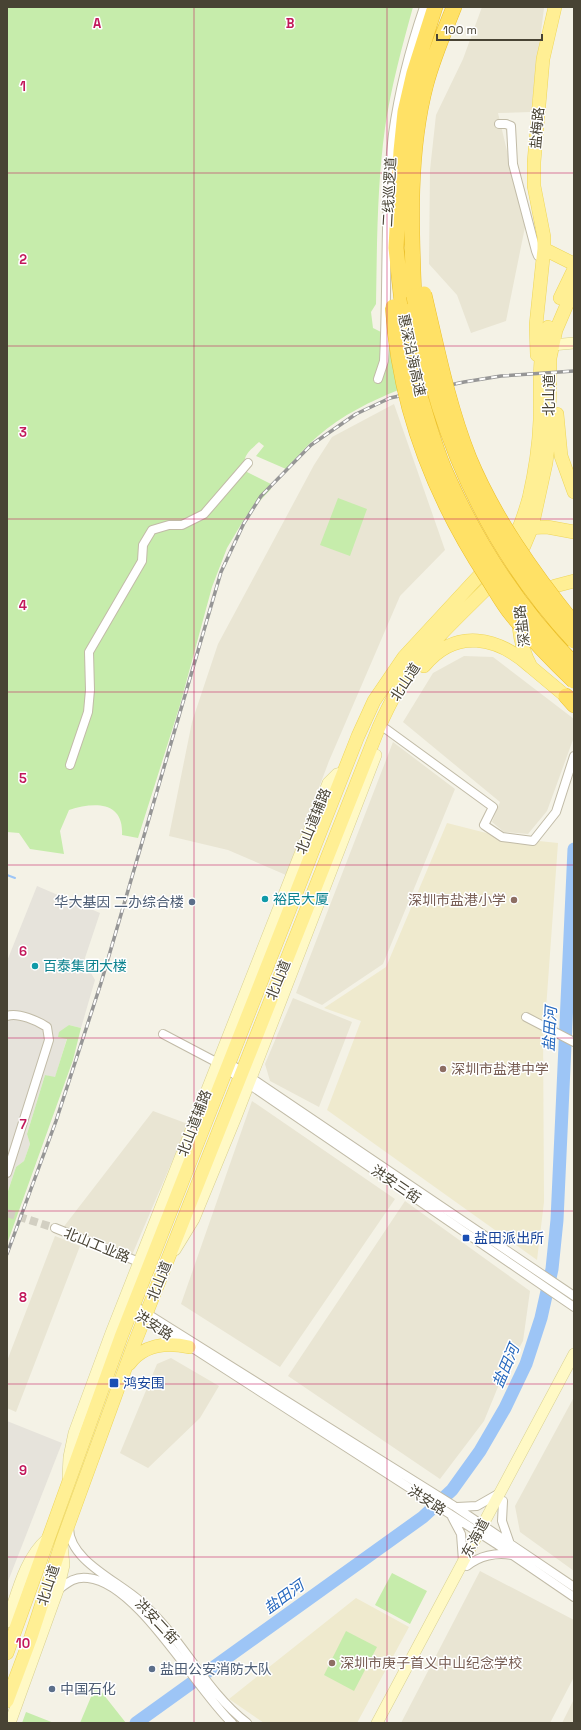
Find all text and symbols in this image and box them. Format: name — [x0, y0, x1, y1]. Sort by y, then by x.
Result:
text: A — [93, 15, 102, 32]
text: B — [286, 15, 295, 32]
scale bar — [437, 16, 542, 42]
text: 100 m — [443, 22, 477, 38]
text: 1 — [20, 78, 26, 95]
street label: 盐梅路 — [526, 106, 548, 150]
street label: 二线巡逻道 — [378, 157, 400, 227]
text: 2 — [19, 251, 27, 268]
street label: 惠深沿海高速 — [394, 312, 430, 398]
street label: 北山道 — [540, 374, 558, 416]
text: 3 — [19, 424, 27, 441]
text: 4 — [19, 597, 27, 614]
street label: 深盐路 — [511, 604, 533, 648]
street label: 北山道 — [386, 659, 424, 705]
text: 5 — [19, 770, 27, 787]
street label: 北山道辅路 — [292, 785, 334, 857]
place label: 裕民大厦 — [273, 890, 329, 908]
place label: 深圳市盐港小学 — [408, 891, 506, 909]
place label: 华大基因 二办综合楼 — [54, 893, 184, 911]
marker: 裕民大厦 — [260, 894, 270, 904]
marker: 深圳市盐港小学 — [509, 895, 519, 905]
marker: 华大基因 二办综合楼 — [187, 897, 197, 907]
text: 6 — [19, 943, 27, 960]
place label: 百泰集团大楼 — [43, 957, 127, 975]
street label: 北山道 — [262, 957, 294, 1003]
marker: 百泰集团大楼 — [30, 961, 40, 971]
water label: 盐田河 — [539, 1003, 560, 1052]
place label: 深圳市盐港中学 — [451, 1060, 549, 1078]
marker: 深圳市盐港中学 — [438, 1064, 448, 1074]
street label: 北山道辅路 — [173, 1087, 215, 1159]
text: 7 — [19, 1116, 27, 1133]
street label: 洪安三街 — [368, 1161, 424, 1207]
street label: 北山工业路 — [61, 1224, 133, 1266]
place label: 盐田派出所 — [474, 1229, 544, 1247]
marker: 盐田派出所 — [461, 1233, 471, 1243]
street label: 北山道 — [143, 1258, 175, 1304]
text: 8 — [19, 1289, 27, 1306]
street label: 洪安路 — [131, 1306, 177, 1344]
water label: 盐田河 — [488, 1339, 524, 1390]
place label: 鸿安围 — [123, 1374, 165, 1392]
marker: 鸿安围 — [108, 1377, 120, 1389]
text: 9 — [19, 1462, 27, 1479]
street label: 洪安路 — [404, 1481, 450, 1519]
street label: 东海道 — [457, 1515, 493, 1561]
street label: 北山道 — [33, 1562, 63, 1608]
water label: 盐田河 — [260, 1574, 310, 1618]
street label: 洪安二街 — [131, 1594, 183, 1648]
text: 10 — [16, 1635, 30, 1652]
place label: 深圳市庚子首义中山纪念学校 — [340, 1654, 522, 1672]
marker: 深圳市庚子首义中山纪念学校 — [327, 1658, 337, 1668]
place label: 盐田公安消防大队 — [160, 1660, 272, 1678]
marker: 盐田公安消防大队 — [147, 1664, 157, 1674]
place label: 中国石化 — [60, 1680, 116, 1698]
marker: 中国石化 — [47, 1684, 57, 1694]

